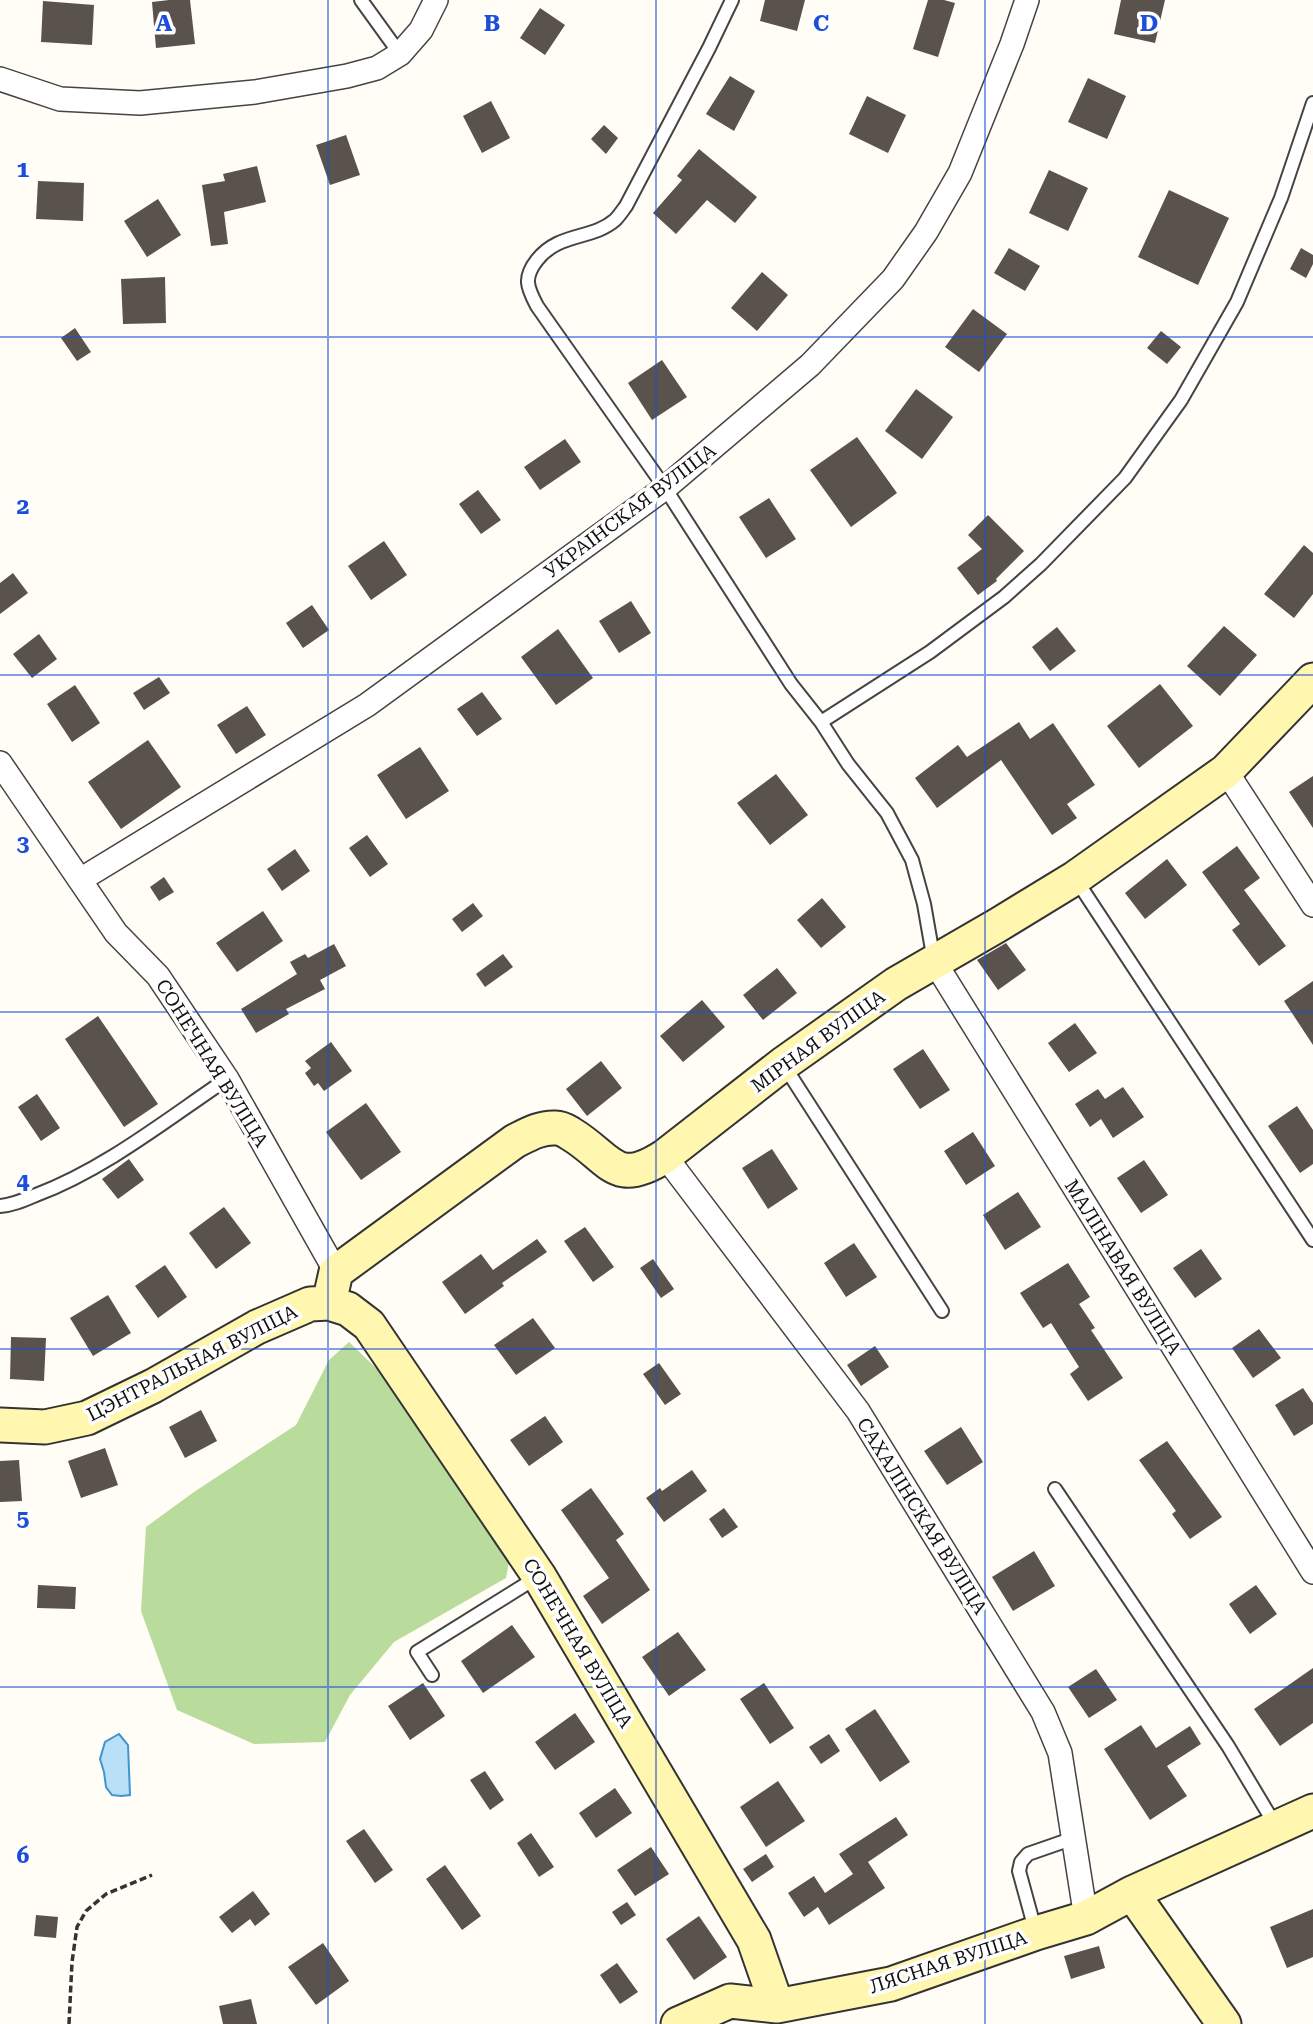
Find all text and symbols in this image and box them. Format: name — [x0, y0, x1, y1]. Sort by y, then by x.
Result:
text: A — [156, 10, 173, 37]
text: B — [484, 10, 500, 37]
text: C — [813, 10, 829, 37]
text: D — [1140, 10, 1158, 37]
text: 1 — [17, 156, 30, 183]
street label: УКРАІНСКАЯ ВУЛІЦА — [540, 439, 721, 583]
text: 2 — [17, 493, 29, 520]
text: 3 — [17, 830, 30, 857]
street label: СОНЕЧНАЯ ВУЛІЦА — [151, 975, 273, 1152]
street label: МІРНАЯ ВУЛІЦА — [747, 984, 890, 1097]
text: 4 — [17, 1168, 30, 1195]
street label: МАЛІНАВАЯ ВУЛІЦА — [1060, 1175, 1187, 1359]
street label: ЦЭНТРАЛЬНАЯ ВУЛІЦА — [83, 1300, 302, 1426]
street label: САХАЛІНСКАЯ ВУЛІЦА — [852, 1414, 992, 1619]
text: 5 — [17, 1505, 30, 1532]
street label: СОНЕЧНАЯ ВУЛІЦА — [518, 1554, 638, 1732]
text: 6 — [17, 1842, 30, 1869]
street label: ЛЯСНАЯ ВУЛІЦА — [866, 1925, 1030, 1998]

